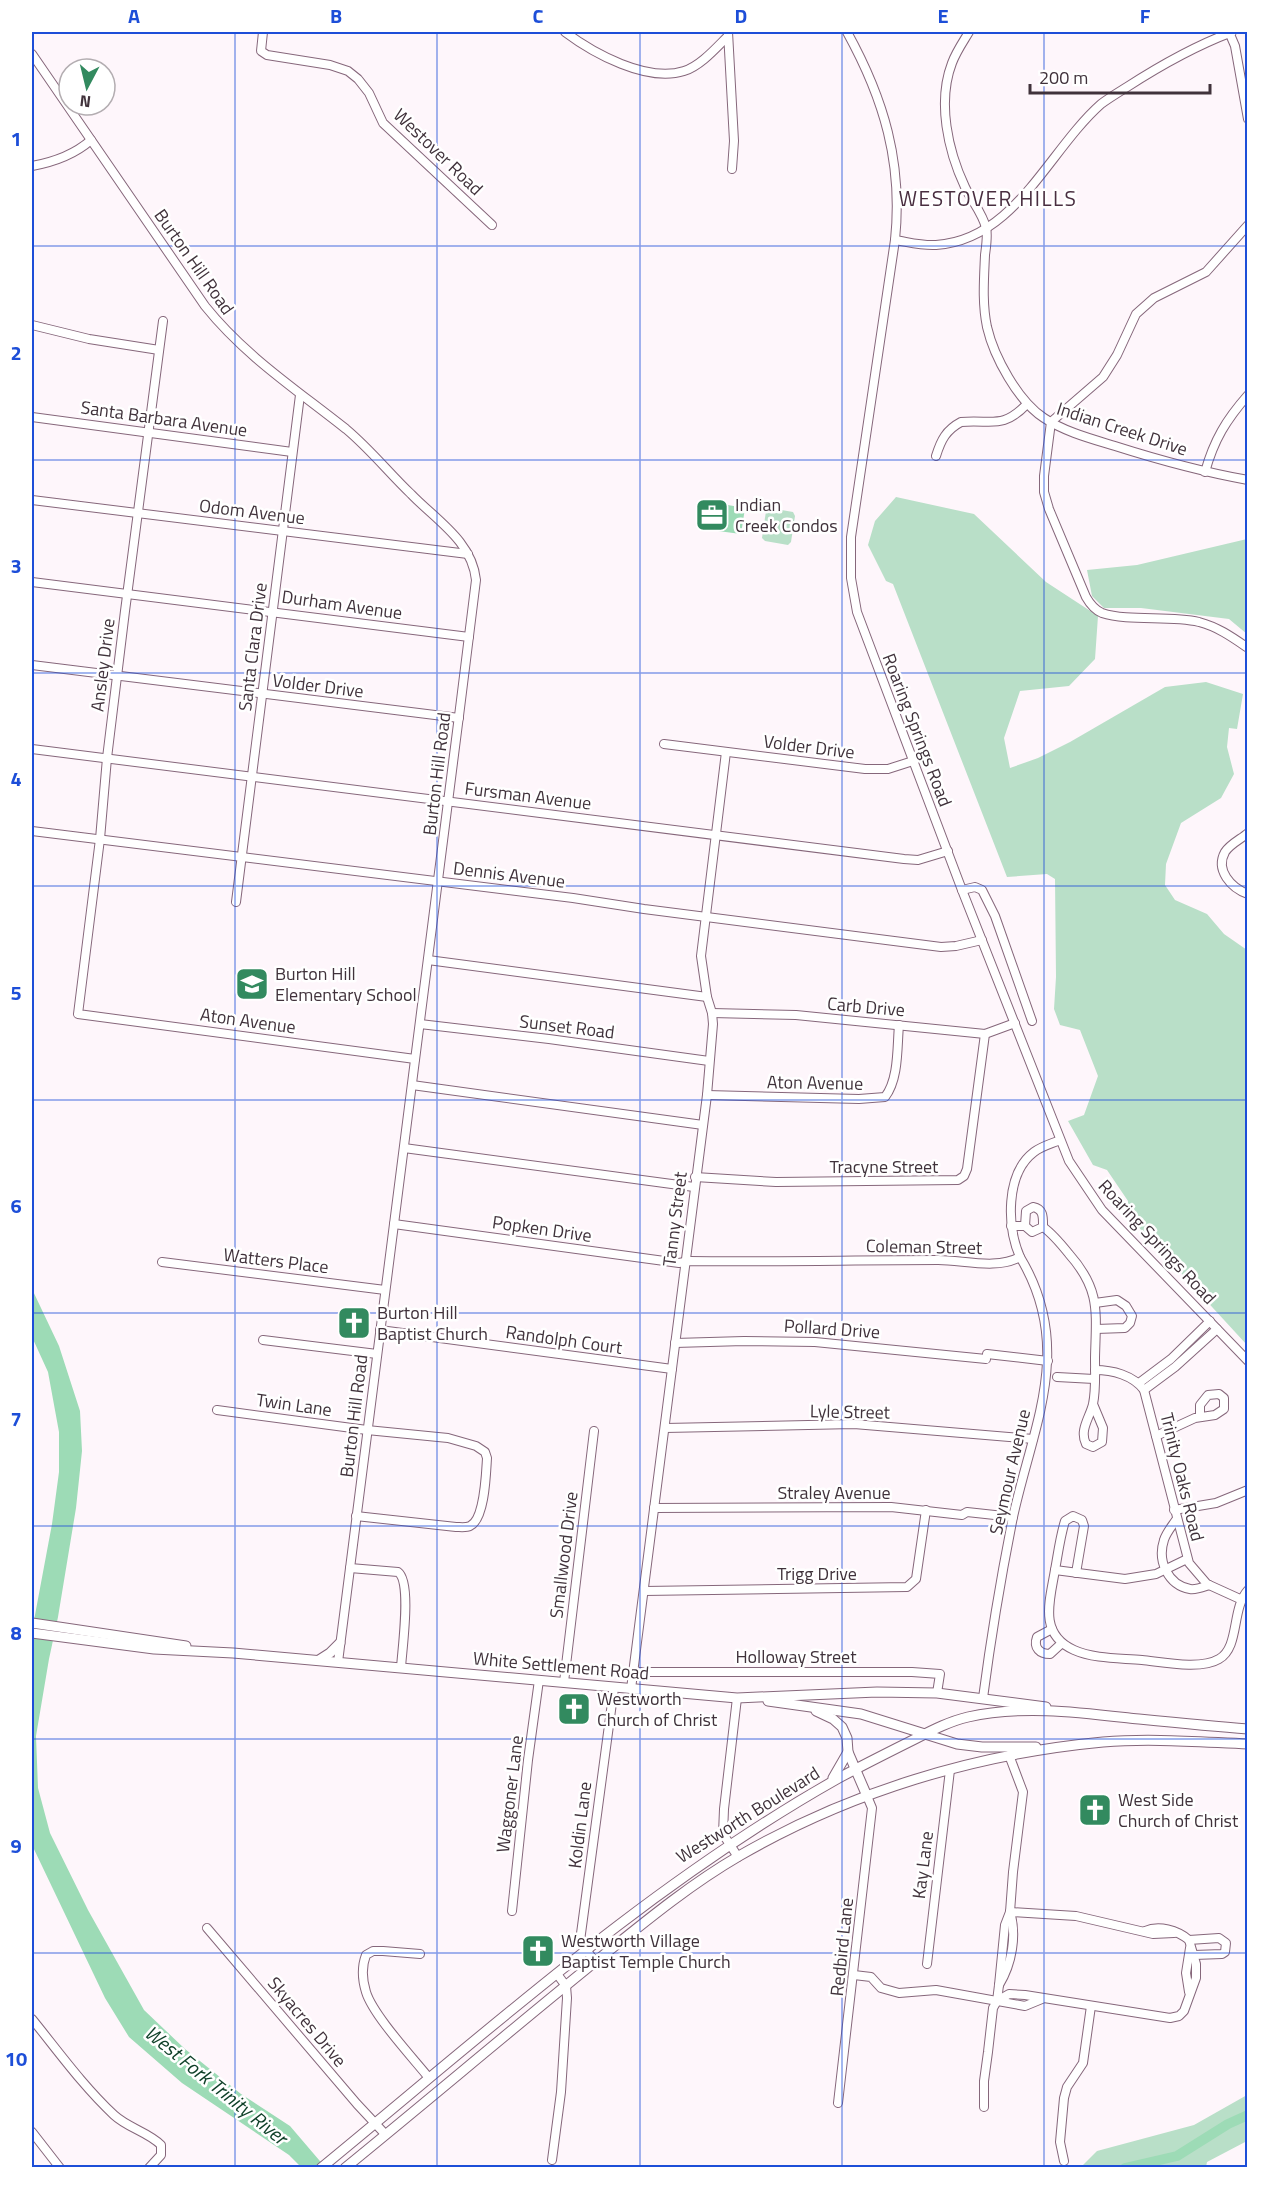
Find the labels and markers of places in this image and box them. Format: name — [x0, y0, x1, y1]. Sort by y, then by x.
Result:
place label: Indian Creek Condos — [735, 491, 838, 539]
office icon: Indian Creek Condos — [694, 497, 730, 533]
place label: Burton Hill Elementary School — [275, 960, 417, 1008]
school or university icon: Burton Hill Elementary School — [234, 966, 270, 1002]
place label: Burton Hill Baptist Church — [377, 1299, 488, 1347]
church icon: Burton Hill Baptist Church — [336, 1305, 372, 1341]
place label: Westworth Church of Christ — [597, 1685, 718, 1733]
church icon: Westworth Church of Christ — [556, 1691, 592, 1727]
place label: West Side Church of Christ — [1118, 1786, 1239, 1834]
church icon: West Side Church of Christ — [1077, 1792, 1113, 1828]
place label: Westworth Village Baptist Temple Church — [561, 1927, 731, 1975]
church icon: Westworth Village Baptist Temple Church — [520, 1933, 556, 1969]

